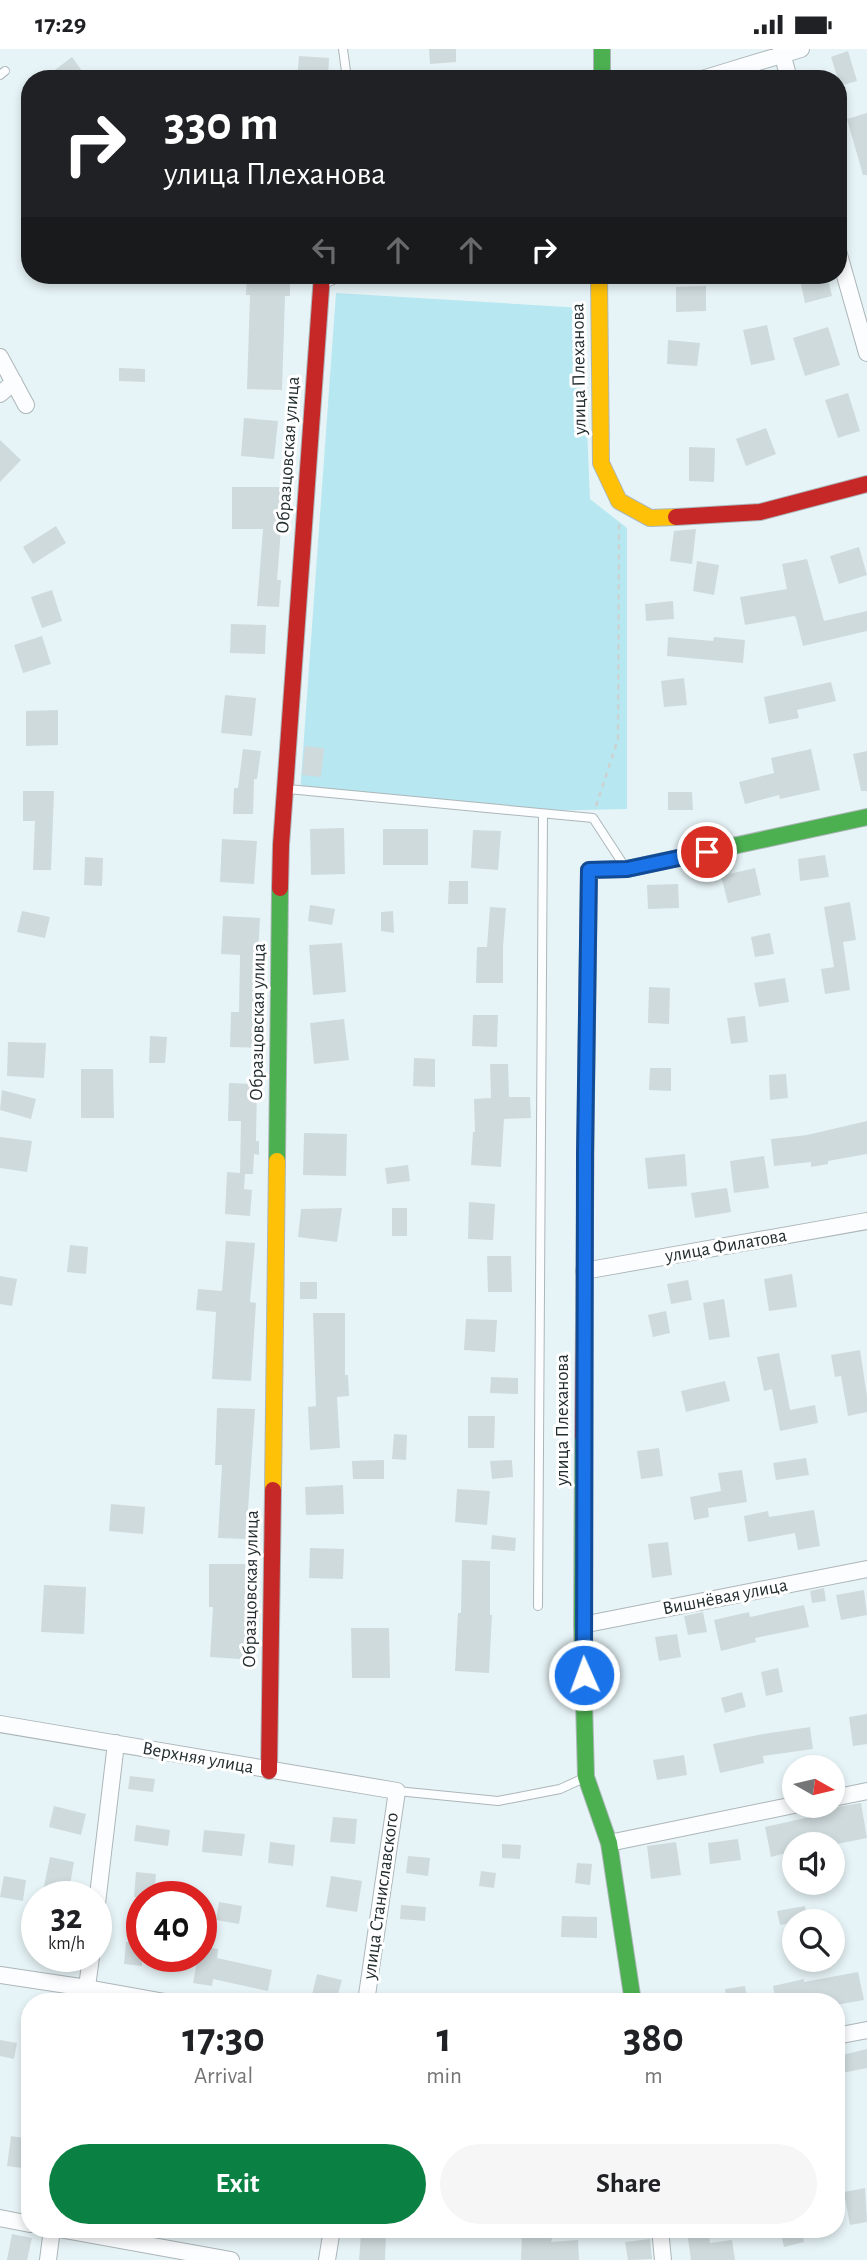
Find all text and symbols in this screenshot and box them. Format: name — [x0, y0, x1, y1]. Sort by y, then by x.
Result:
text: 17:29 — [35, 11, 86, 37]
icon: right — [49, 98, 140, 189]
text: 330 m — [164, 100, 279, 149]
text: улица Плеханова — [164, 158, 386, 190]
icon: left — [306, 231, 344, 269]
icon: ahead — [379, 231, 417, 269]
icon: ahead — [452, 231, 490, 269]
icon: right — [525, 231, 563, 269]
street label: улица Плеханова — [568, 303, 590, 436]
street label: Образцовская улица — [273, 375, 303, 534]
pin — [677, 822, 737, 882]
icon: arrive — [688, 833, 726, 871]
street label: Образцовская улица — [247, 943, 269, 1101]
street label: улица Филатова — [663, 1226, 789, 1266]
street label: улица Плеханова — [553, 1354, 572, 1487]
street label: Образцовская улица — [240, 1510, 262, 1668]
street label: Вишнёвая улица — [661, 1575, 790, 1618]
position arrow — [547, 1638, 621, 1712]
street label: Верхняя улица — [141, 1739, 256, 1777]
north arrow — [782, 1755, 845, 1818]
map controls — [782, 1755, 845, 1972]
street label: улица Станиславского — [360, 1811, 402, 1982]
button: sound — [782, 1832, 845, 1895]
speed limit sign: 40 — [126, 1881, 217, 1972]
text: 32 — [51, 1900, 82, 1935]
button: search — [782, 1909, 845, 1972]
text: km/h — [48, 1935, 85, 1953]
text: 17:30 — [182, 2017, 265, 2059]
text: 1 — [437, 2017, 452, 2059]
text: 380 — [623, 2017, 684, 2059]
text: Arrival — [194, 2065, 253, 2088]
text: min — [426, 2065, 462, 2088]
text: m — [644, 2065, 663, 2088]
button: Exit — [49, 2144, 426, 2224]
button: Share — [440, 2144, 817, 2224]

